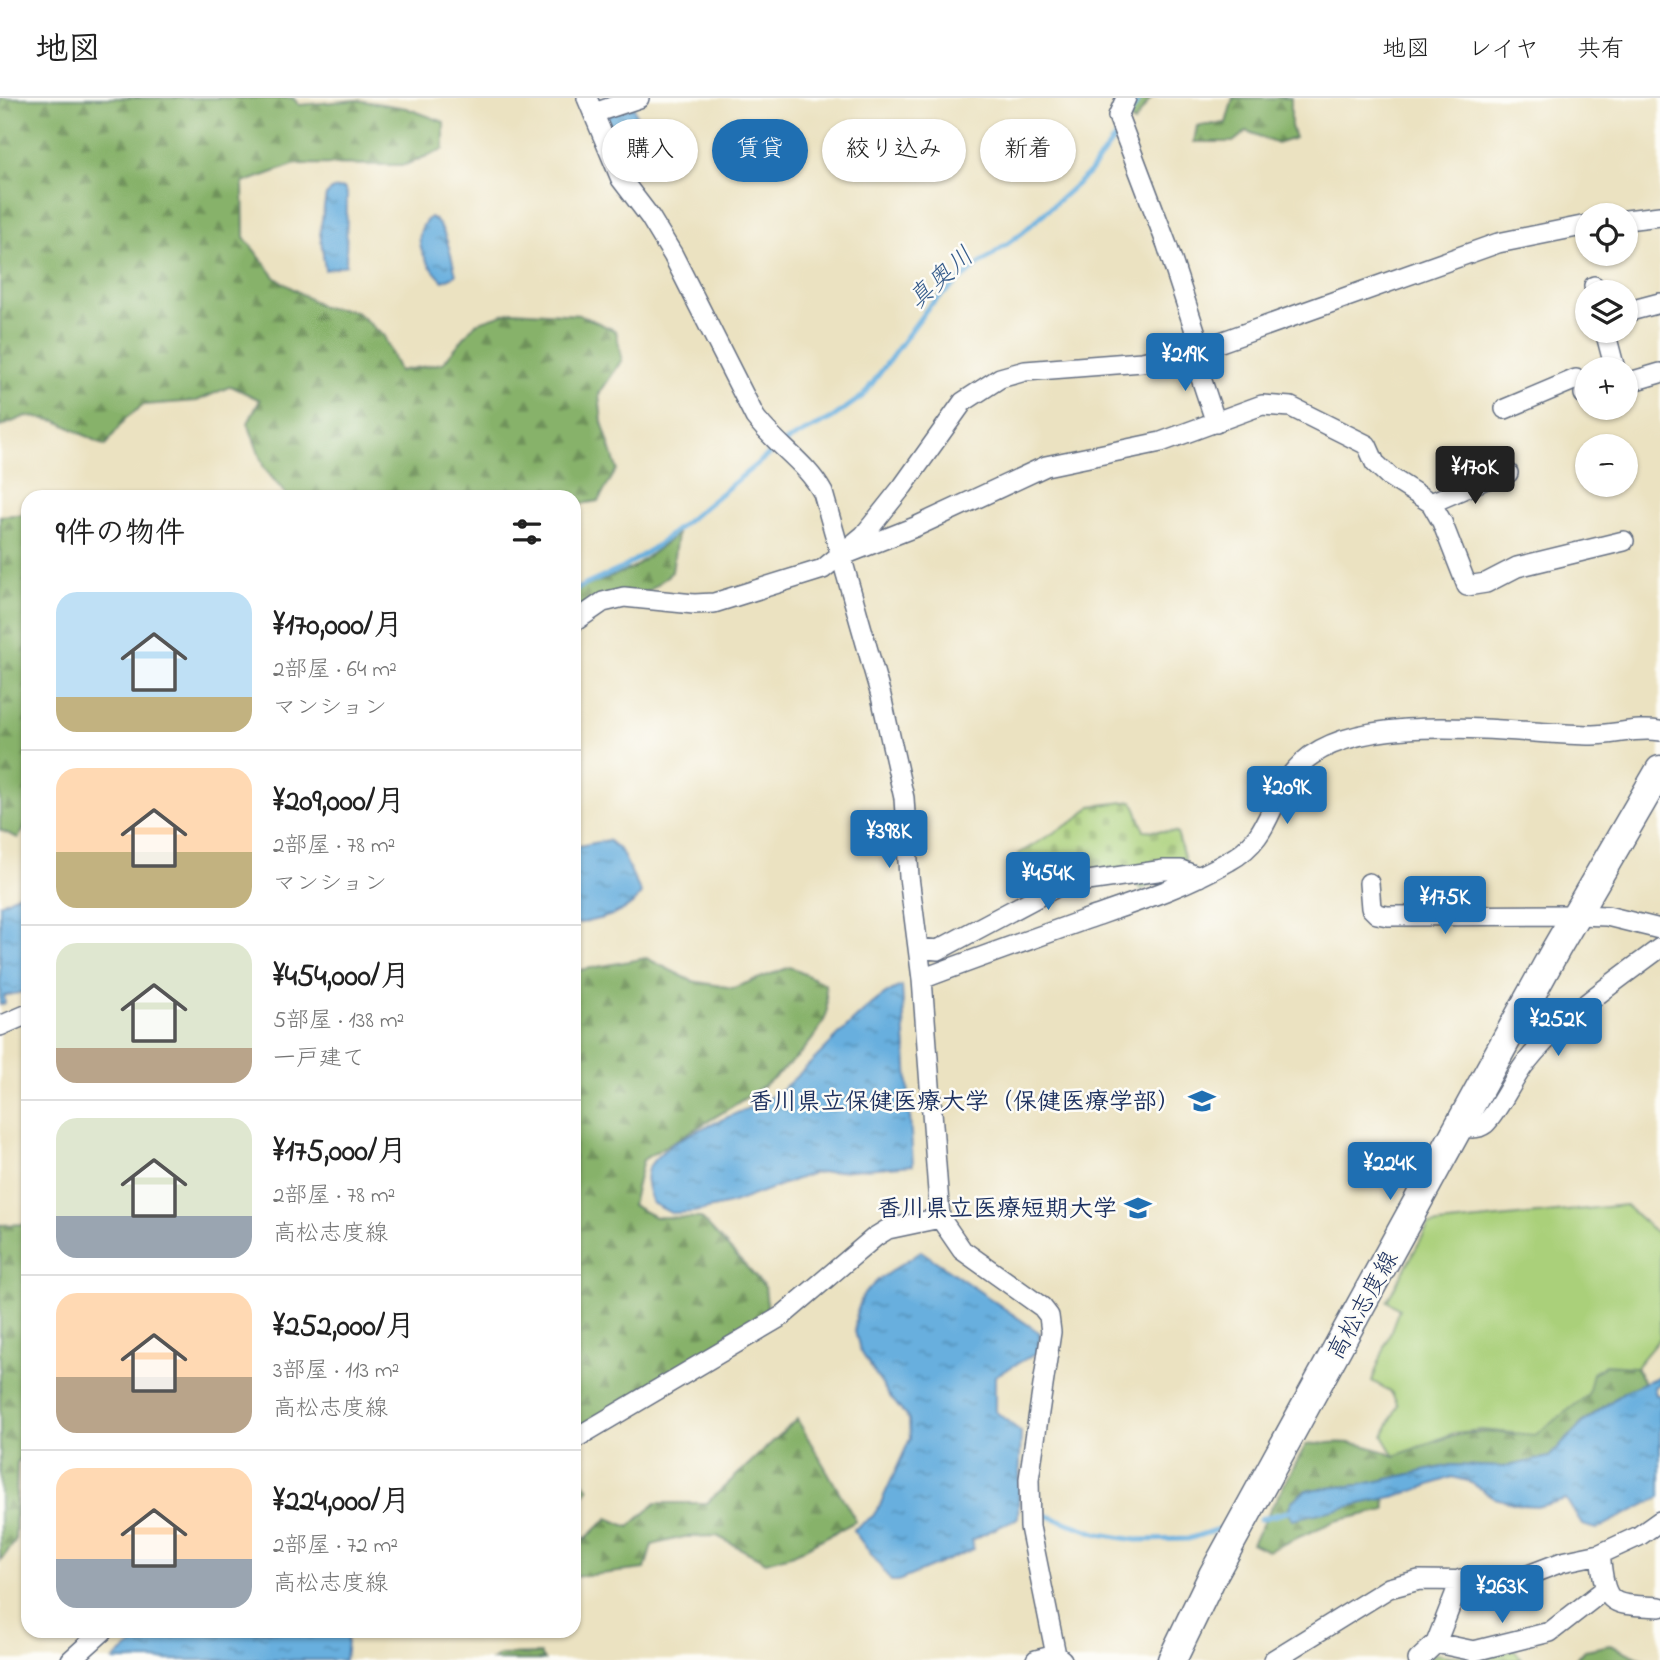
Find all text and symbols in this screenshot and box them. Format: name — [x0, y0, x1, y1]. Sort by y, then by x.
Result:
text: 地図 — [35, 27, 101, 75]
text: 地図 — [1382, 33, 1430, 68]
text: レイヤ — [1468, 33, 1539, 68]
text: 共有 — [1577, 33, 1625, 68]
chip: 購入 — [602, 119, 698, 182]
chip: 賃貸 — [712, 119, 808, 182]
chip: 絞り込み — [822, 119, 966, 182]
chip: 新着 — [980, 119, 1076, 182]
map controls — [1575, 203, 1638, 497]
button: locate — [1575, 203, 1638, 266]
water label: 真奥川 — [900, 239, 984, 319]
button: layers — [1575, 280, 1638, 343]
pin: ¥219K — [1136, 334, 1234, 393]
text: ¥219K — [1162, 339, 1208, 372]
button: + — [1575, 357, 1638, 420]
button: − — [1575, 434, 1638, 497]
pin: ¥170K — [1426, 446, 1524, 506]
text: ¥170K — [1452, 452, 1498, 485]
text: 9件の物件 — [56, 513, 185, 557]
icon: filters — [508, 513, 546, 551]
text: ¥170,000/月 — [273, 605, 403, 649]
icon: home — [112, 620, 196, 704]
text: 2部屋 · 64 m² — [273, 654, 397, 687]
text: マンション — [273, 692, 387, 725]
pin: ¥209K — [1238, 766, 1336, 826]
text: ¥209K — [1263, 772, 1311, 805]
text: ¥209,000/月 — [273, 781, 405, 825]
icon: home — [112, 796, 196, 880]
pin: ¥398K — [840, 810, 938, 870]
text: ¥398K — [866, 816, 912, 849]
text: 2部屋 · 78 m² — [273, 830, 395, 863]
pin: ¥454K — [999, 852, 1097, 912]
text: ¥454K — [1022, 858, 1074, 891]
text: マンション — [273, 868, 387, 901]
pin: ¥175K — [1396, 876, 1494, 936]
text: ¥175K — [1420, 882, 1470, 915]
text: ¥454,000/月 — [273, 956, 410, 1000]
icon: home — [112, 971, 196, 1055]
pin: ¥252K — [1509, 998, 1607, 1058]
text: ¥252K — [1530, 1004, 1586, 1037]
text: 5部屋 · 138 m² — [273, 1005, 404, 1038]
text: 一戸建て — [273, 1043, 365, 1076]
place label: 香川県立保健医療大学（保健医療学部） — [749, 1086, 1181, 1121]
school or university icon: 香川県立保健医療大学（保健医療学部） — [1187, 1086, 1217, 1116]
text: ¥175,000/月 — [273, 1131, 407, 1175]
pin: ¥224K — [1341, 1142, 1439, 1202]
icon: home — [112, 1146, 196, 1230]
text: ¥224K — [1364, 1148, 1416, 1181]
text: 2部屋 · 78 m² — [273, 1180, 395, 1213]
place label: 香川県立医療短期大学 — [877, 1193, 1117, 1228]
school or university icon: 香川県立医療短期大学 — [1123, 1193, 1153, 1223]
text: 高松志度線 — [273, 1218, 388, 1251]
street label: 高松志度線 — [1320, 1245, 1409, 1367]
text: ¥252,000/月 — [273, 1306, 415, 1350]
icon: home — [112, 1321, 196, 1405]
text: 3部屋 · 113 m² — [273, 1355, 399, 1388]
text: 高松志度線 — [273, 1393, 388, 1426]
text: ¥224,000/月 — [273, 1481, 410, 1525]
icon: home — [112, 1496, 196, 1580]
text: 2部屋 · 72 m² — [273, 1530, 398, 1563]
pin: ¥263K — [1453, 1566, 1551, 1625]
text: 高松志度線 — [273, 1568, 388, 1601]
text: ¥263K — [1476, 1571, 1528, 1604]

